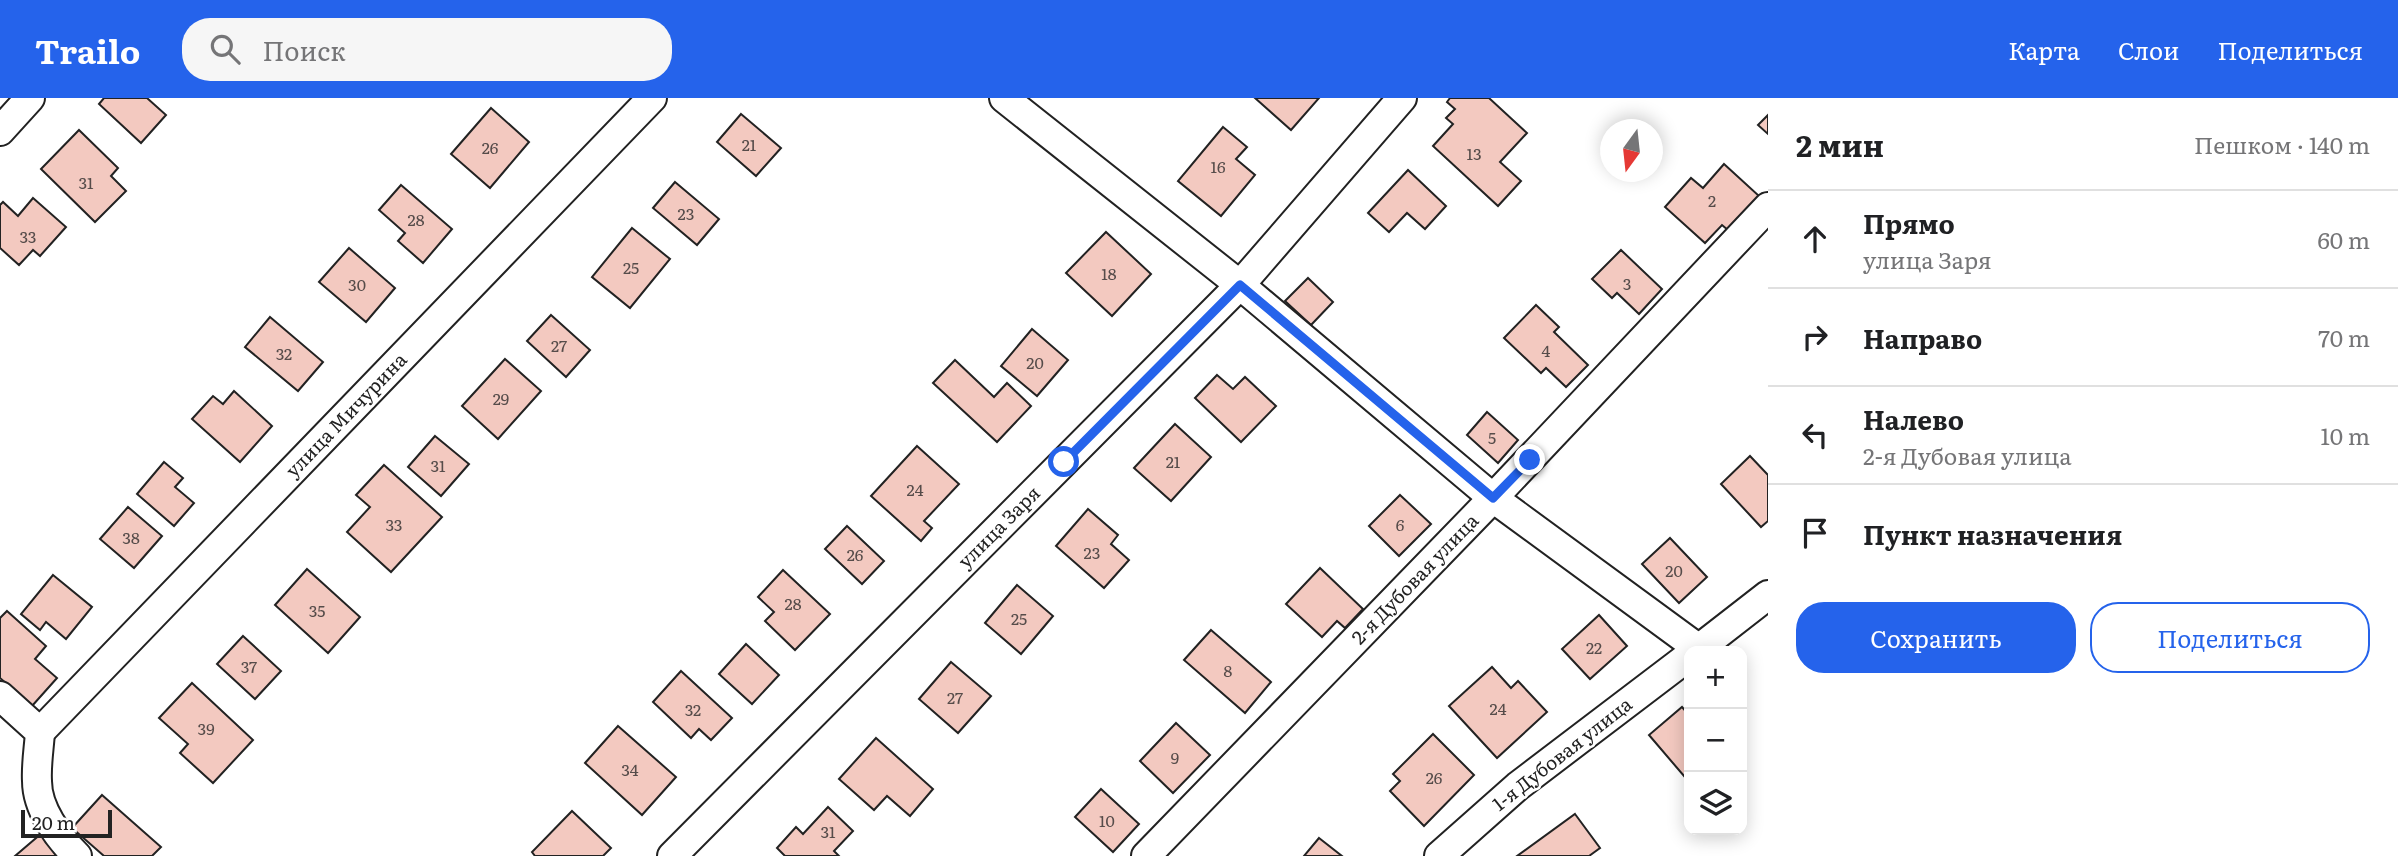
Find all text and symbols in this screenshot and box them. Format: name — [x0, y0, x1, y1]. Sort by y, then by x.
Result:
search box — [182, 18, 672, 81]
text: Trailo — [35, 25, 140, 74]
icon: search — [206, 30, 244, 68]
text: Поиск — [262, 30, 346, 69]
text: Карта — [2008, 32, 2080, 67]
text: Слои — [2118, 32, 2179, 67]
text: Поделиться — [2217, 32, 2363, 67]
north arrow — [1600, 119, 1663, 182]
text: 2 мин — [1796, 122, 1884, 166]
text: Пешком · 140 m — [2194, 127, 2370, 161]
house number: 21 — [742, 132, 757, 156]
house number: 26 — [482, 135, 499, 159]
house number: 13 — [1466, 141, 1482, 165]
house number: 16 — [1210, 154, 1226, 178]
house number: 31 — [78, 170, 94, 194]
house number: 2 — [1708, 188, 1716, 212]
house number: 23 — [678, 201, 694, 225]
text: Прямо — [1863, 203, 1955, 242]
house number: 28 — [408, 207, 425, 231]
icon: ahead — [1796, 220, 1834, 258]
text: 60 m — [2317, 222, 2370, 256]
house number: 33 — [20, 224, 36, 248]
text: улица Заря — [1863, 242, 1992, 276]
house number: 25 — [623, 255, 639, 279]
house number: 18 — [1101, 261, 1117, 285]
house number: 3 — [1623, 271, 1631, 295]
house number: 30 — [348, 272, 366, 296]
icon: right — [1796, 318, 1834, 356]
text: Направо — [1863, 318, 1982, 357]
text: 70 m — [2318, 320, 2370, 354]
house number: 27 — [551, 333, 567, 357]
house number: 4 — [1542, 338, 1551, 362]
house number: 32 — [276, 341, 292, 365]
street label: улица Мичурина — [278, 345, 413, 483]
house number: 20 — [1026, 350, 1044, 374]
house number: 29 — [493, 386, 509, 410]
text: Налево — [1863, 399, 1964, 438]
icon: left — [1796, 416, 1834, 454]
text: 10 m — [2320, 418, 2370, 452]
house number: 5 — [1488, 425, 1496, 449]
text: 2-я Дубовая улица — [1863, 438, 2072, 472]
route end — [1514, 444, 1545, 475]
route start — [1048, 446, 1079, 477]
house number: 21 — [1166, 449, 1181, 473]
house number: 31 — [430, 453, 446, 477]
house number: 24 — [907, 477, 924, 501]
street label: улица Заря — [951, 479, 1046, 574]
street label: 2-я Дубовая улица — [1344, 506, 1485, 650]
house number: 33 — [386, 512, 402, 536]
house number: 6 — [1396, 512, 1405, 536]
icon: arrive — [1796, 514, 1834, 552]
text: Пункт назначения — [1863, 514, 2122, 553]
house number: 38 — [122, 525, 140, 549]
house number: 23 — [1084, 540, 1100, 564]
house number: 26 — [847, 542, 864, 566]
house number: 20 — [1665, 558, 1683, 582]
house number: 28 — [785, 591, 802, 615]
house number: 35 — [309, 598, 325, 622]
button: Сохранить — [1796, 602, 2076, 673]
button: Поделиться — [2090, 602, 2370, 673]
house number: 25 — [1011, 606, 1027, 630]
house number: 22 — [1586, 635, 1602, 659]
map controls — [1684, 646, 1747, 835]
button: + — [1684, 646, 1747, 709]
house number: 37 — [241, 654, 257, 678]
house number: 8 — [1224, 658, 1233, 682]
house number: 27 — [947, 685, 963, 709]
street label: 1-я Дубовая улица — [1486, 689, 1638, 817]
house number: 24 — [1490, 696, 1507, 720]
house number: 32 — [685, 697, 701, 721]
button: − — [1684, 709, 1747, 772]
house number: 39 — [197, 716, 215, 740]
house number: 9 — [1171, 745, 1179, 769]
house number: 34 — [621, 757, 639, 781]
house number: 26 — [1426, 765, 1443, 789]
button: layers — [1684, 772, 1747, 835]
scale bar — [21, 807, 112, 839]
text: 20 m — [32, 808, 75, 836]
house number: 10 — [1099, 808, 1115, 832]
house number: 31 — [820, 819, 836, 843]

